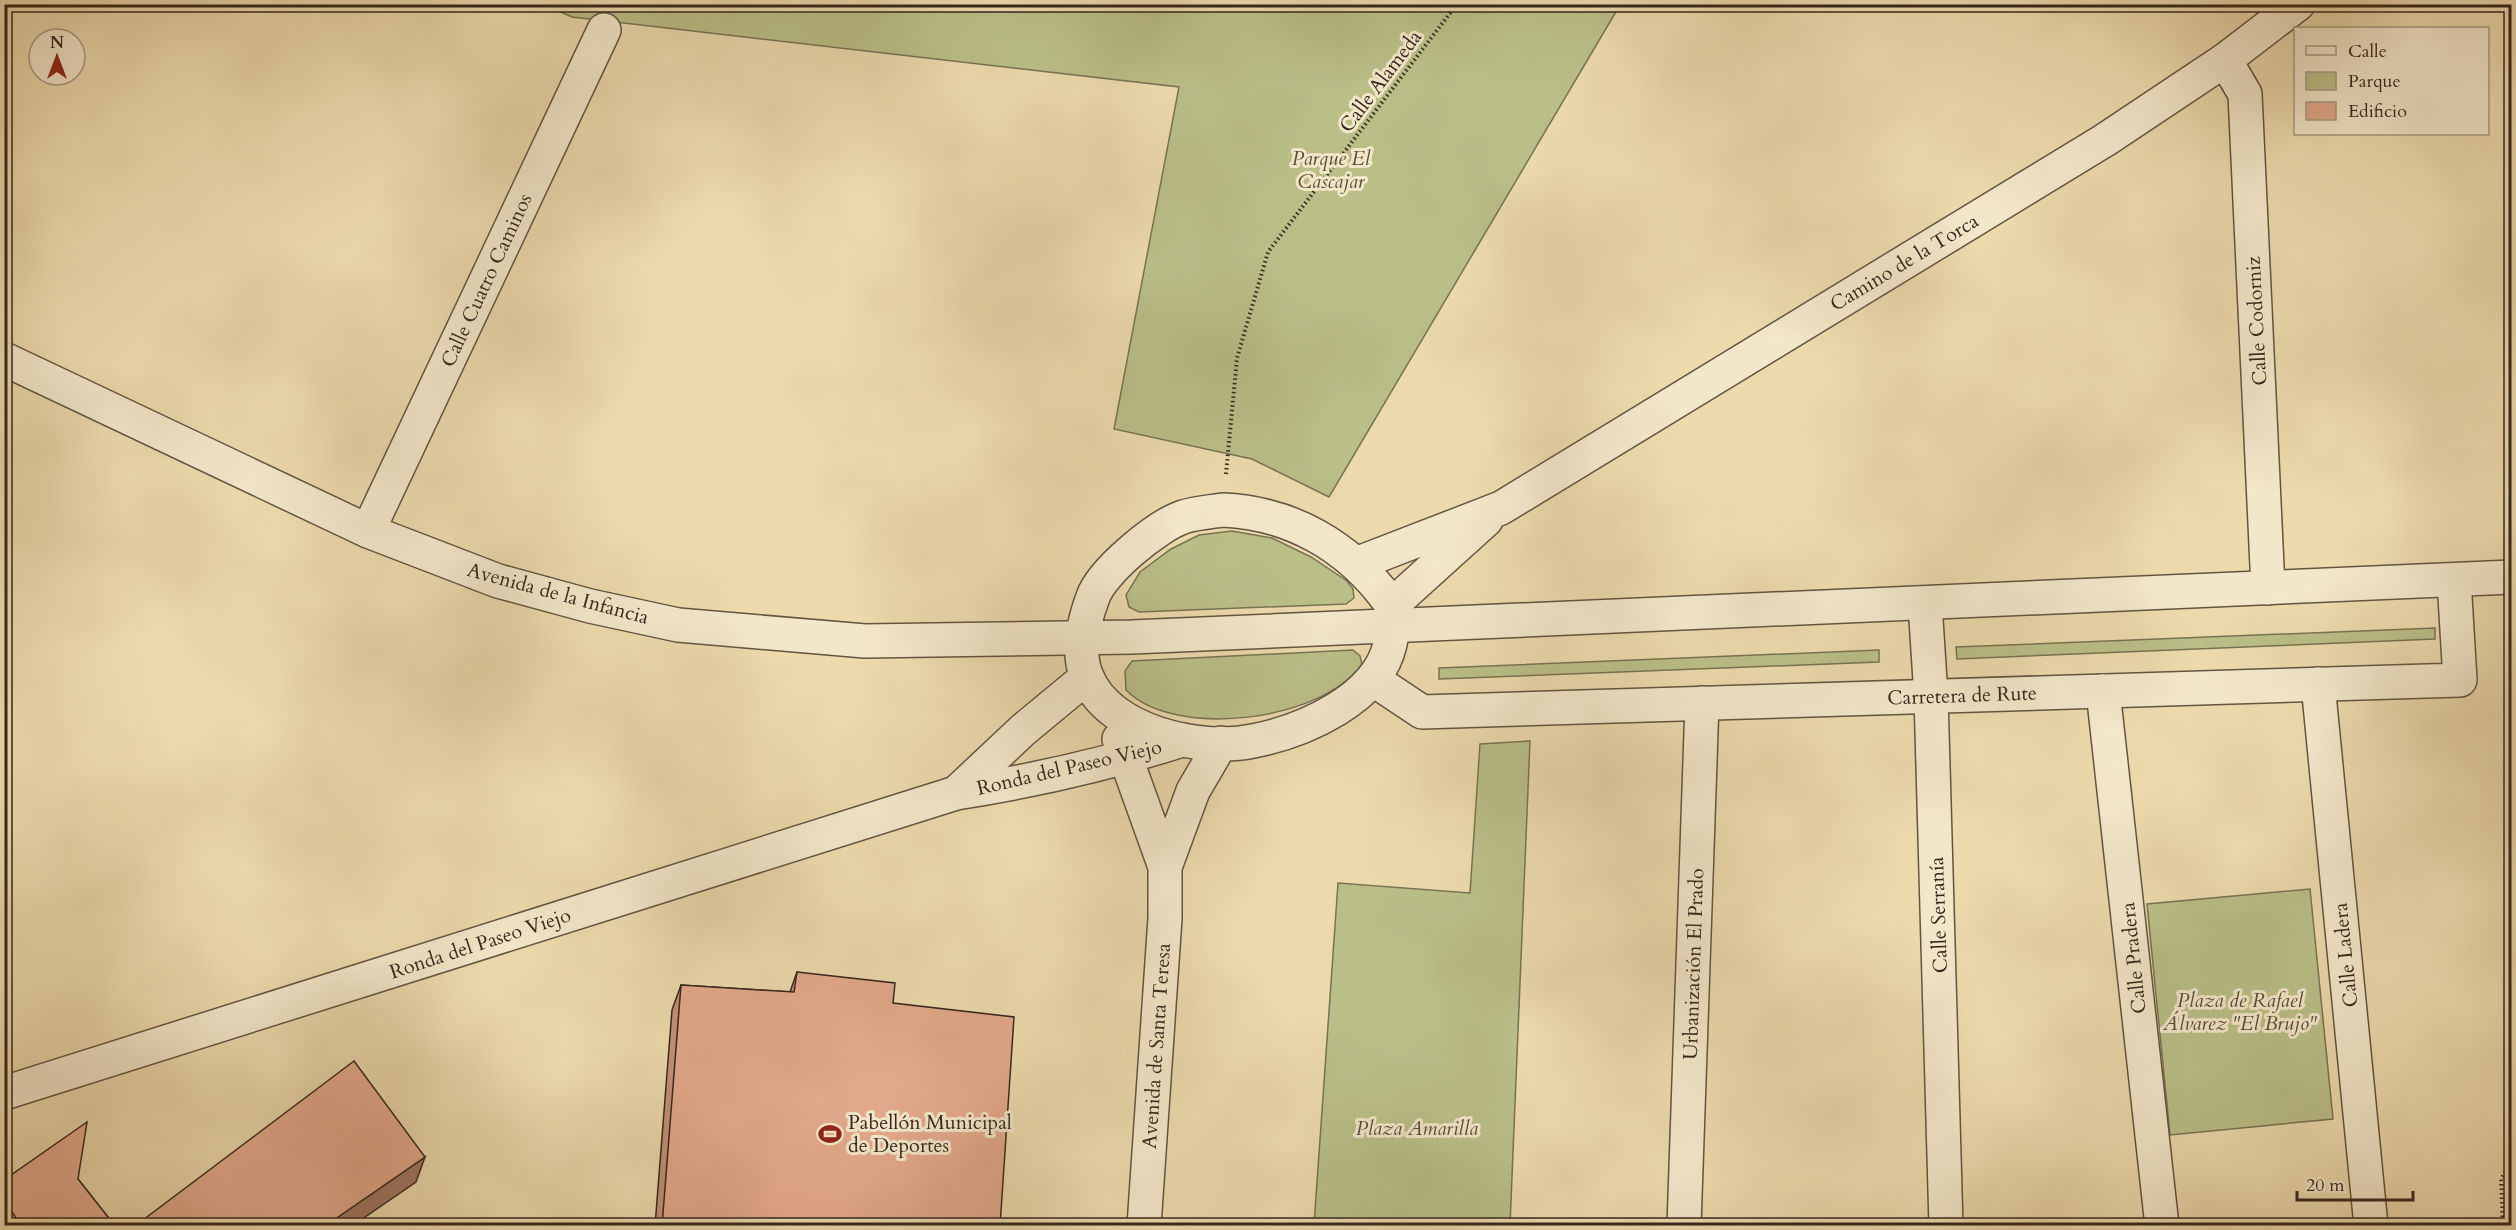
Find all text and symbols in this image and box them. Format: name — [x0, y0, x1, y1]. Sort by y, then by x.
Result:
street label: Calle Alameda — [1333, 24, 1428, 138]
north arrow — [27, 27, 87, 87]
legend — [2294, 27, 2489, 135]
text: N — [50, 32, 64, 54]
text: Calle — [2348, 39, 2387, 64]
text: Parque — [2348, 69, 2401, 94]
text: Edificio — [2348, 99, 2407, 124]
park label: Parque El Cascajar — [1292, 145, 1371, 195]
street label: Calle Cuatro Caminos — [434, 189, 539, 371]
street label: Camino de la Torca — [1825, 207, 1984, 317]
street label: Calle Codorniz — [2240, 256, 2273, 386]
street label: Avenida de la Infancia — [464, 556, 652, 631]
street label: Carretera de Rute — [1887, 679, 2037, 712]
street label: Ronda del Paseo Viejo — [974, 733, 1164, 802]
street label: Calle Serranía — [1923, 856, 1954, 974]
street label: Urbanización El Prado — [1677, 867, 1710, 1060]
street label: Calle Pradera — [2114, 900, 2153, 1015]
street label: Ronda del Paseo Viejo — [386, 901, 574, 986]
street label: Calle Ladera — [2327, 901, 2364, 1009]
street label: Avenida de Santa Teresa — [1136, 942, 1177, 1150]
park label: Plaza de Rafael Álvarez "El Brujo" — [2162, 987, 2317, 1037]
place label: Pabellón Municipal de Deportes — [848, 1109, 1012, 1159]
park label: Plaza Amarilla — [1356, 1115, 1478, 1142]
sports icon: Pabellón Municipal de Deportes — [817, 1121, 843, 1147]
scale bar — [2297, 1164, 2412, 1202]
text: 20 m — [2306, 1173, 2345, 1198]

